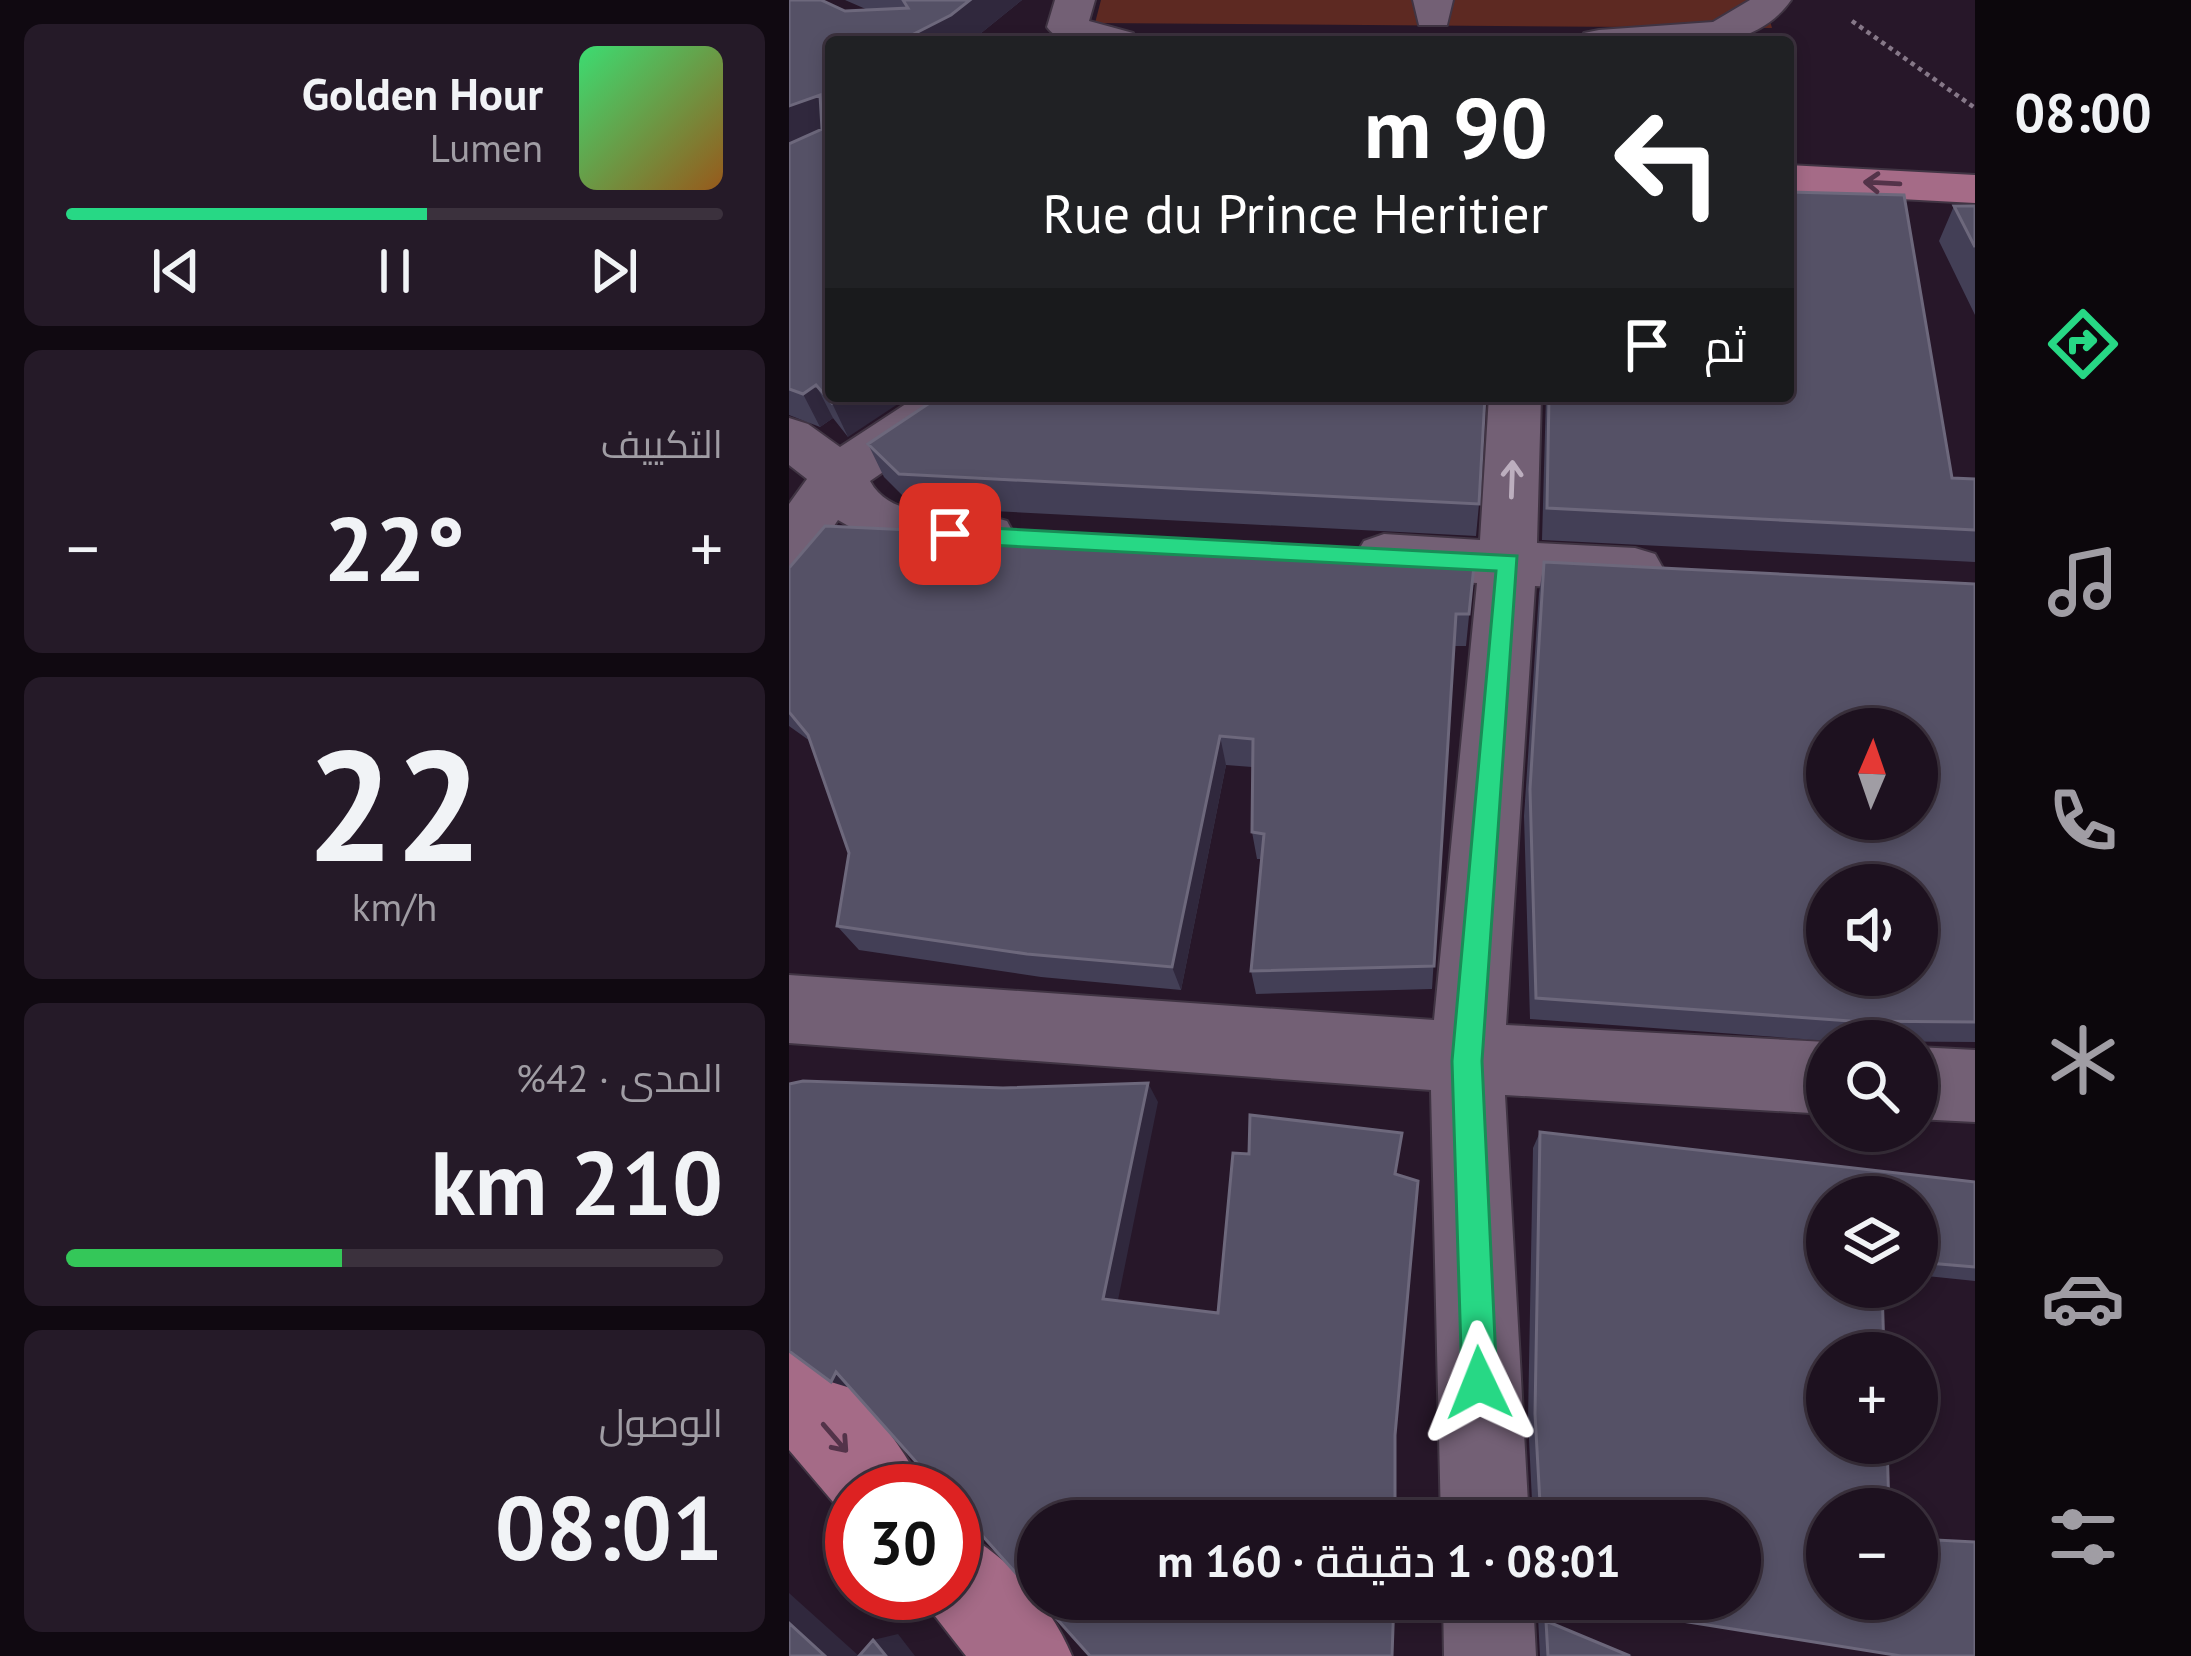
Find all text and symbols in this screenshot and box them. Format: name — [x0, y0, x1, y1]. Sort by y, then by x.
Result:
text: Golden Hour — [302, 64, 543, 122]
text: 90 m — [1364, 72, 1548, 181]
text: 08:00 — [2015, 77, 2152, 147]
icon: left — [1590, 84, 1746, 240]
text: Lumen — [430, 122, 543, 173]
one-way arrow — [1863, 171, 1902, 194]
text: Rue du Prince Heritier — [1042, 178, 1548, 248]
icon: previous — [143, 238, 209, 304]
icon: pause — [362, 238, 428, 304]
icon: next — [581, 238, 647, 304]
icon: directions — [2041, 302, 2125, 386]
icon: arrive — [1614, 312, 1680, 378]
text: ثم — [1704, 316, 1746, 374]
text: التكييف — [601, 418, 723, 469]
one-way arrow — [1501, 460, 1524, 499]
pin — [899, 483, 1001, 585]
text: 22° — [324, 489, 465, 606]
icon: arrive — [917, 501, 983, 567]
text: − — [66, 505, 99, 590]
text: + — [690, 505, 723, 590]
icon: music — [2041, 540, 2125, 624]
text: 22 — [306, 702, 483, 904]
north arrow — [1806, 708, 1938, 840]
map controls — [1806, 708, 1938, 1620]
icon: phone — [2041, 779, 2125, 863]
button: sound — [1806, 864, 1938, 996]
text: km/h — [352, 881, 437, 932]
icon: climate — [2041, 1018, 2125, 1102]
button: search — [1806, 1020, 1938, 1152]
text: المدى · 42% — [516, 1052, 723, 1103]
text: 210 km — [430, 1123, 723, 1240]
button: layers — [1806, 1176, 1938, 1308]
icon: car — [2041, 1256, 2125, 1340]
position arrow — [1416, 1320, 1542, 1446]
button: + — [1806, 1332, 1938, 1464]
text: الوصول — [599, 1397, 723, 1448]
one-way arrow — [821, 1423, 848, 1453]
speed limit sign: 30 — [825, 1464, 981, 1620]
text: 08:01 — [495, 1468, 723, 1585]
button: − — [1806, 1488, 1938, 1620]
icon: filters — [2041, 1495, 2125, 1579]
text: 08:01 · 1 دقيقة · 160 m — [1157, 1531, 1621, 1589]

